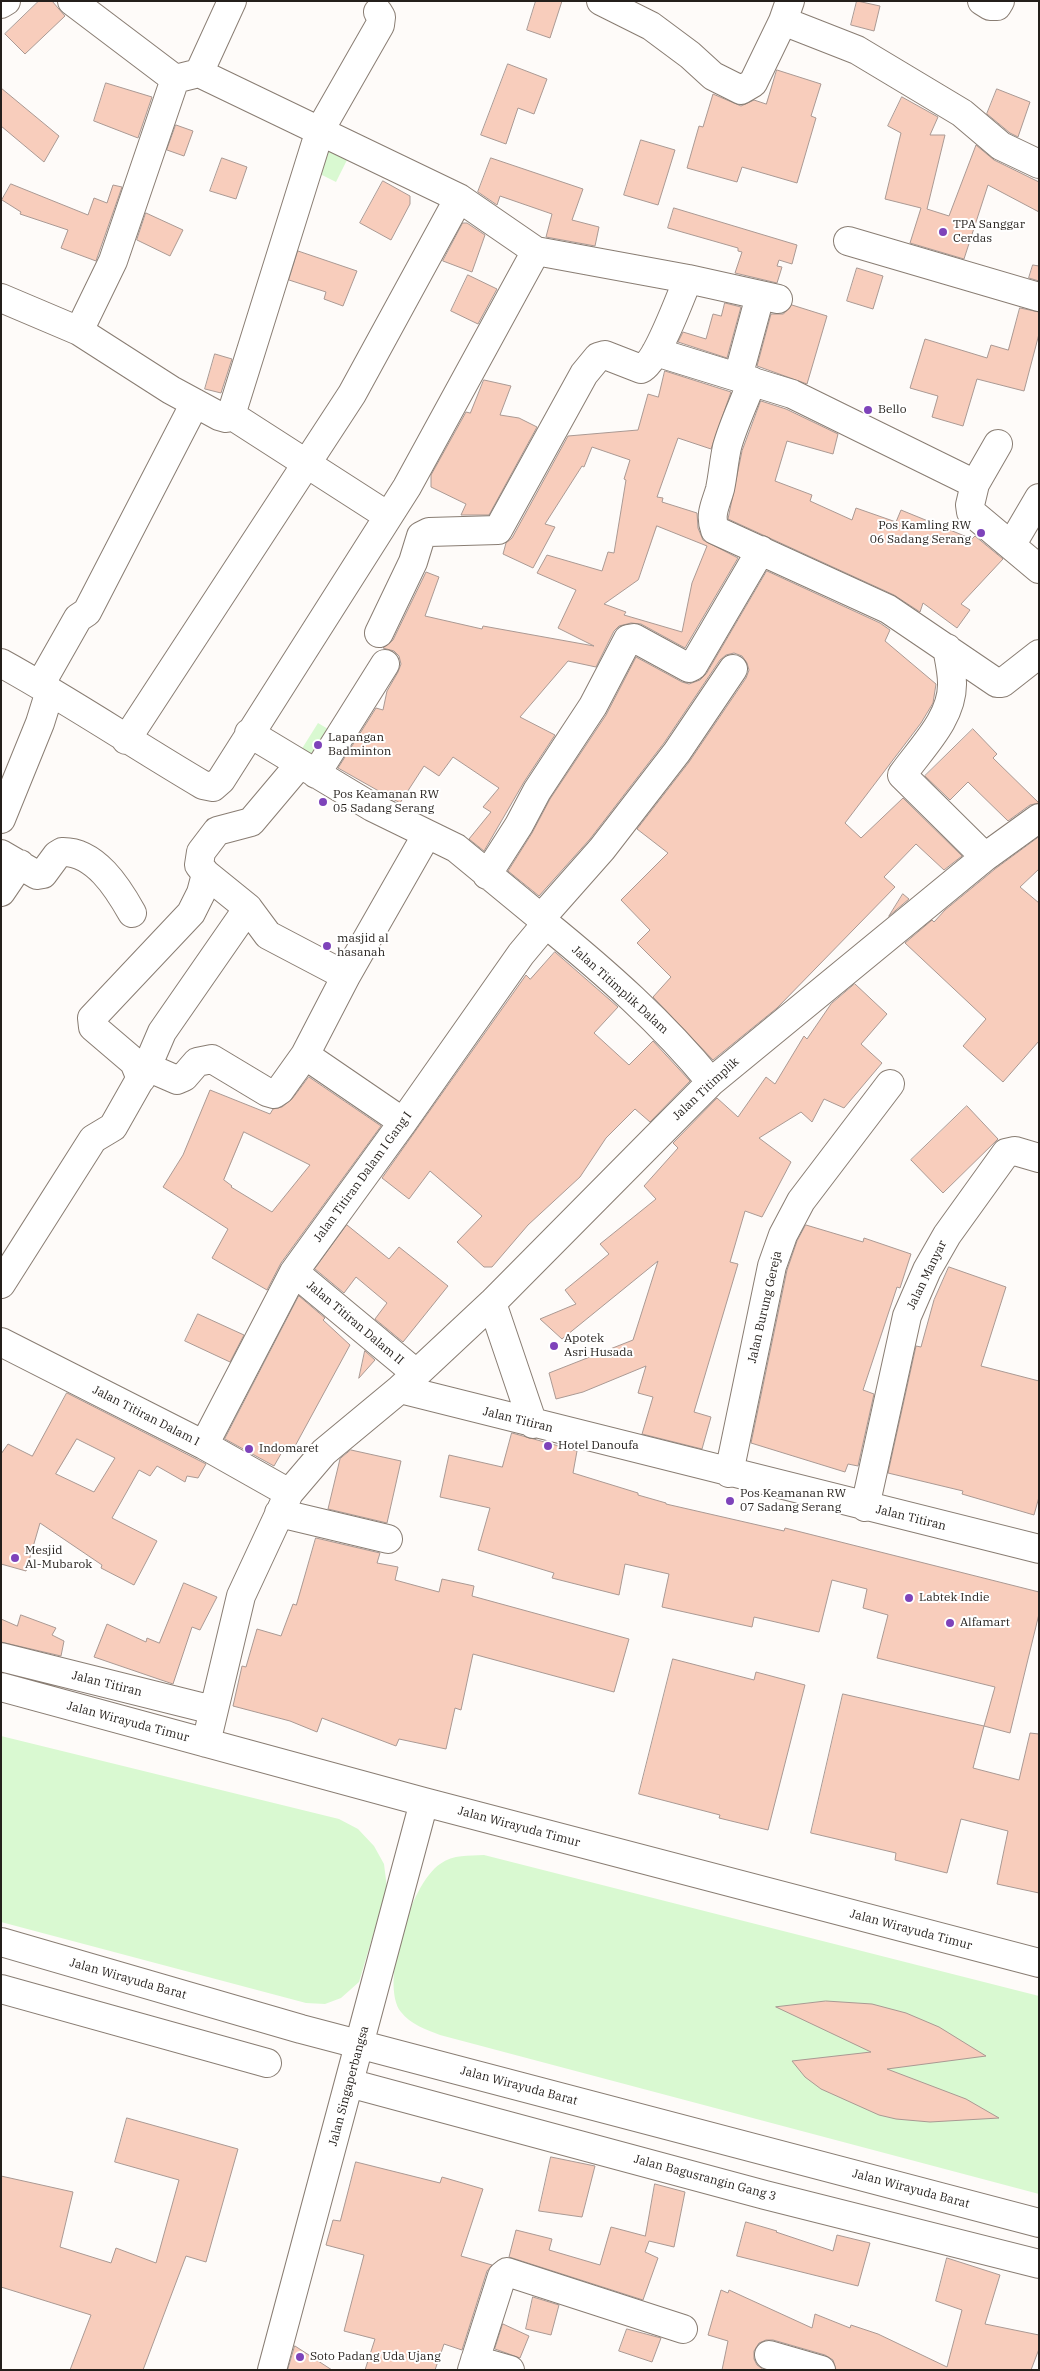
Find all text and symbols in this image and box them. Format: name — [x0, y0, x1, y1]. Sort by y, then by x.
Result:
place label: TPA Sanggar Cerdas — [953, 218, 1025, 246]
marker: TPA Sanggar Cerdas — [937, 226, 949, 238]
place label: Bello — [878, 403, 906, 417]
marker: Bello — [862, 404, 874, 416]
place label: Pos Kamling RW 06 Sadang Serang — [870, 519, 971, 547]
marker: Pos Kamling RW 06 Sadang Serang — [975, 527, 987, 539]
place label: Lapangan Badminton — [328, 731, 391, 759]
marker: Lapangan Badminton — [312, 739, 324, 751]
place label: Pos Keamanan RW 05 Sadang Serang — [333, 788, 439, 816]
marker: Pos Keamanan RW 05 Sadang Serang — [317, 796, 329, 808]
place label: masjid al hasanah — [337, 932, 388, 960]
marker: masjid al hasanah — [321, 940, 333, 952]
street label: Jalan Titimplik Dalam — [569, 943, 671, 1037]
street label: Jalan Titimplik — [670, 1055, 742, 1123]
street label: Jalan Titiran Dalam I Gang I — [311, 1109, 415, 1245]
street label: Jalan Manyar — [904, 1238, 950, 1312]
street label: Jalan Burung Gereja — [745, 1249, 785, 1365]
street label: Jalan Titiran Dalam II — [304, 1278, 406, 1368]
place label: Apotek Asri Husada — [564, 1332, 633, 1360]
marker: Apotek Asri Husada — [548, 1340, 560, 1352]
street label: Jalan Titiran Dalam I — [90, 1383, 202, 1449]
street label: Jalan Titiran — [481, 1404, 555, 1436]
place label: Hotel Danoufa — [558, 1439, 639, 1453]
marker: Hotel Danoufa — [542, 1440, 554, 1452]
place label: Indomaret — [259, 1442, 319, 1456]
marker: Indomaret — [243, 1443, 255, 1455]
place label: Pos Keamanan RW 07 Sadang Serang — [740, 1487, 846, 1515]
marker: Pos Keamanan RW 07 Sadang Serang — [724, 1495, 736, 1507]
street label: Jalan Titiran — [874, 1502, 948, 1534]
place label: Mesjid Al-Mubarok — [25, 1544, 92, 1572]
marker: Mesjid Al-Mubarok — [9, 1552, 21, 1564]
place label: Labtek Indie — [919, 1591, 990, 1605]
marker: Labtek Indie — [903, 1592, 915, 1604]
place label: Alfamart — [960, 1616, 1010, 1630]
marker: Alfamart — [944, 1617, 956, 1629]
street label: Jalan Titiran — [70, 1668, 144, 1700]
street label: Jalan Wirayuda Timur — [65, 1699, 191, 1745]
street label: Jalan Wirayuda Timur — [456, 1804, 582, 1850]
street label: Jalan Wirayuda Timur — [848, 1907, 974, 1953]
street label: Jalan Wirayuda Barat — [68, 1955, 188, 2003]
street label: Jalan Singaperbangsa — [326, 2024, 372, 2148]
street label: Jalan Wirayuda Barat — [459, 2063, 579, 2109]
street label: Jalan Bagusrangin Gang 3 — [632, 2152, 778, 2204]
street label: Jalan Wirayuda Barat — [851, 2166, 971, 2212]
place label: Soto Padang Uda Ujang — [310, 2350, 441, 2364]
marker: Soto Padang Uda Ujang — [294, 2351, 306, 2363]

